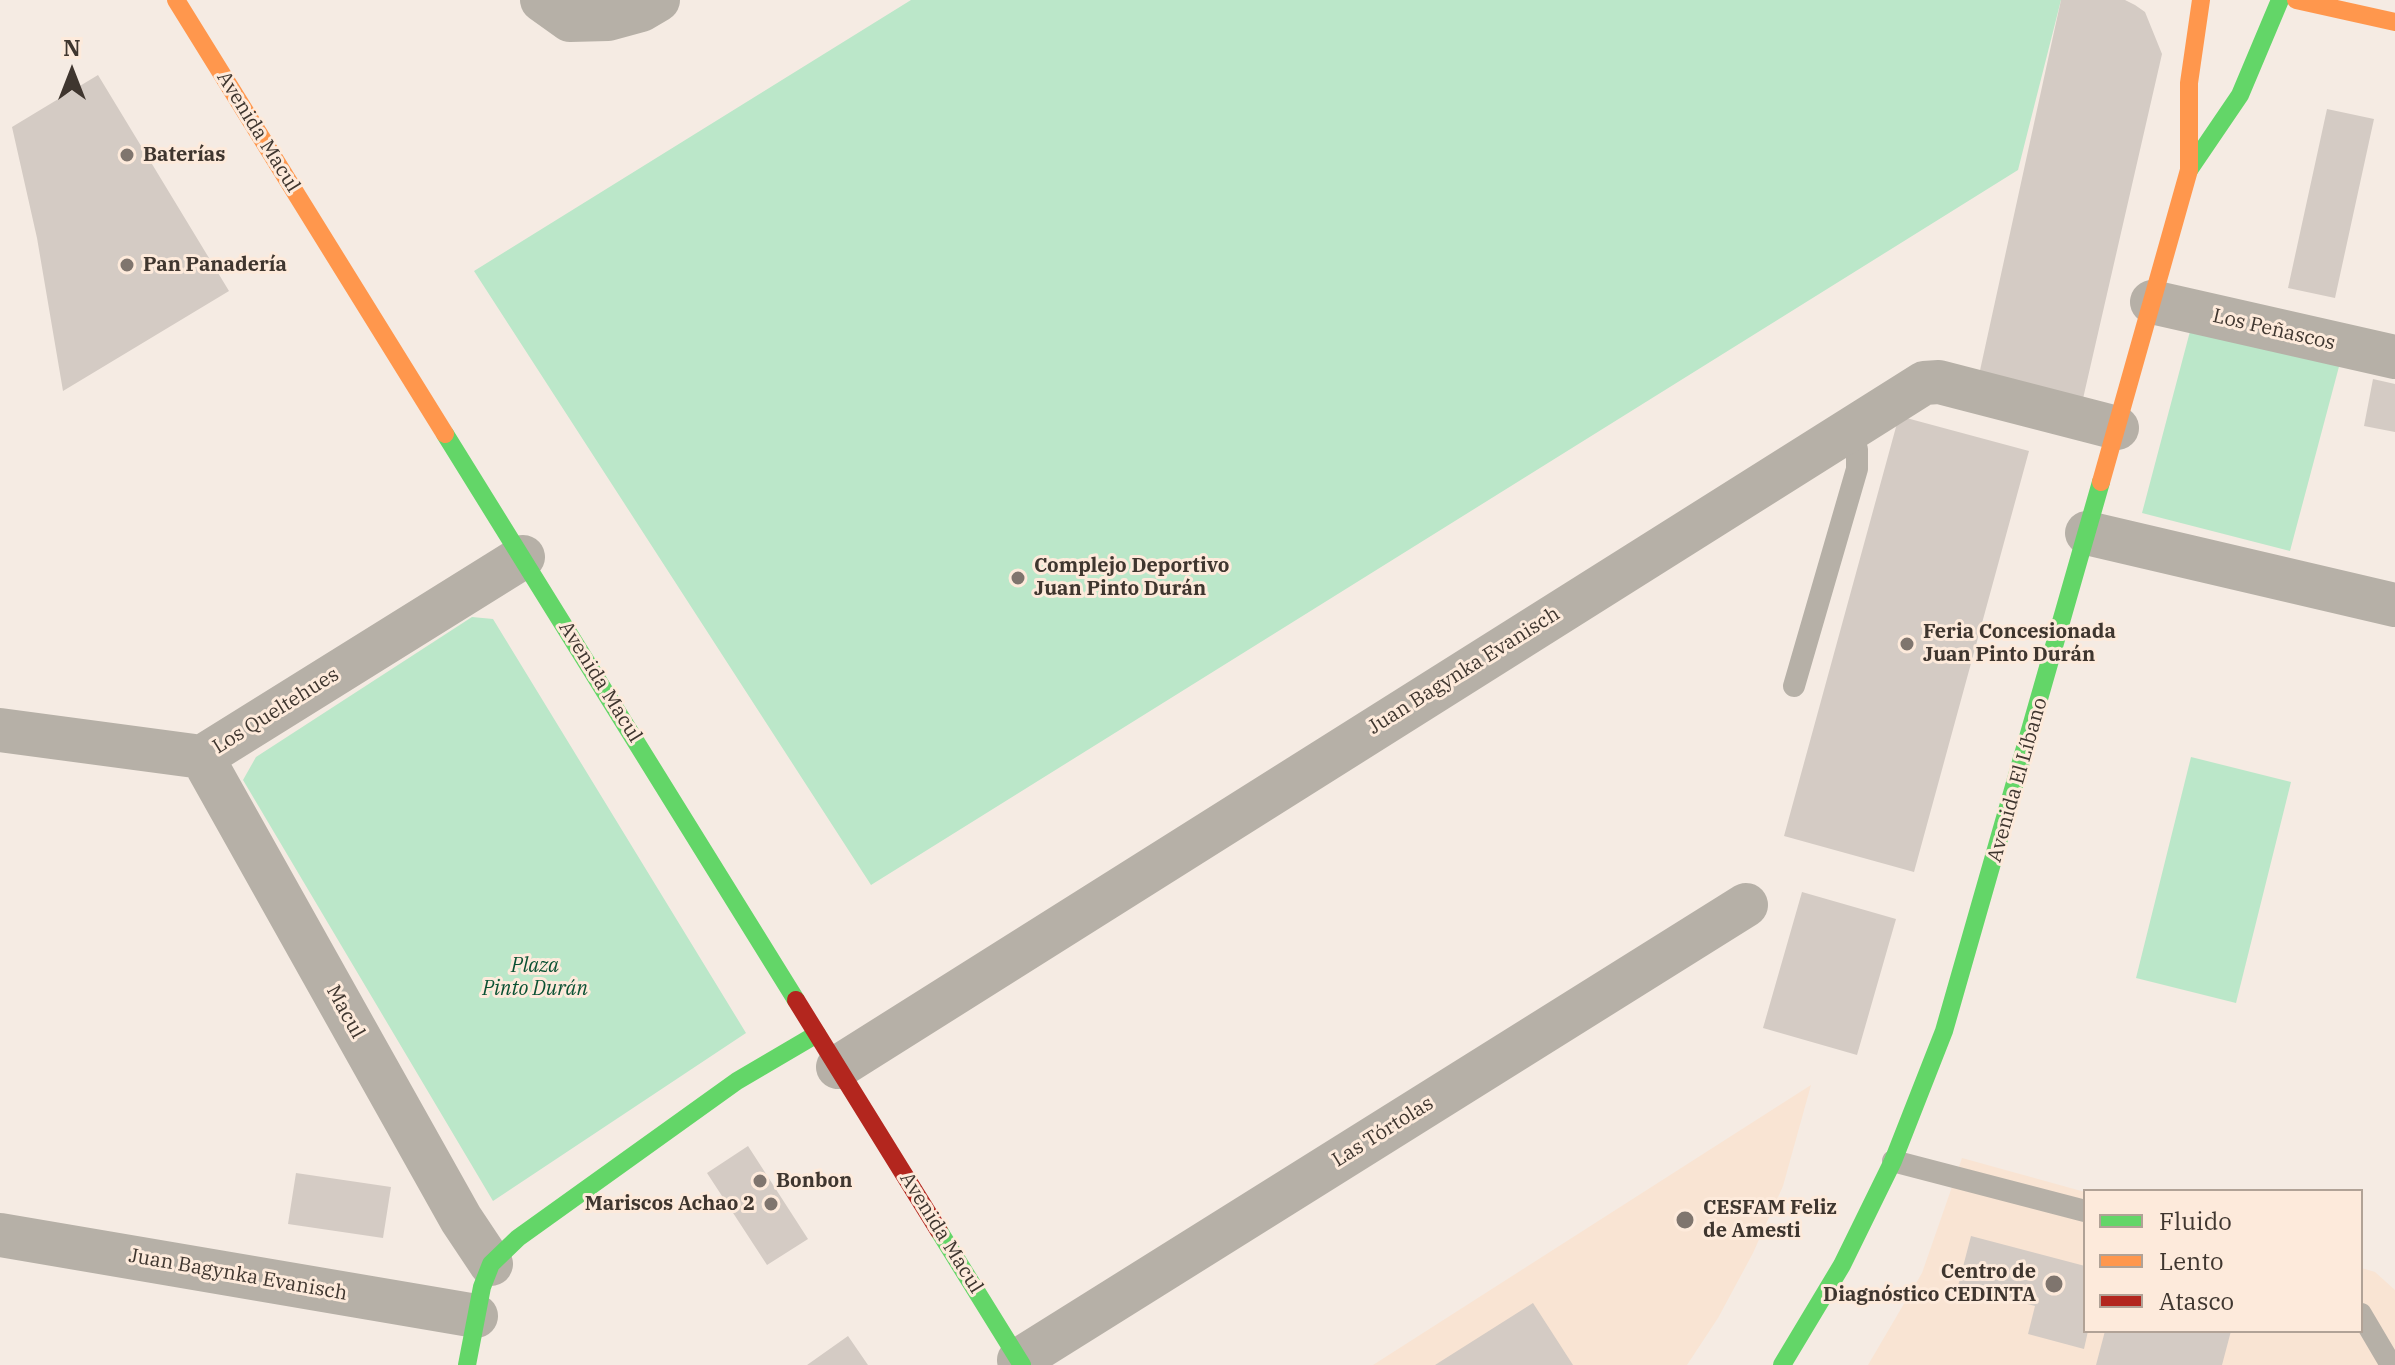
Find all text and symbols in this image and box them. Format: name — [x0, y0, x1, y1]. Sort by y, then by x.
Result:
north arrow — [32, 32, 112, 112]
text: N — [63, 33, 81, 62]
street label: Avenida Macul — [211, 67, 305, 197]
place label: Baterías — [143, 143, 225, 167]
marker: Baterías — [118, 146, 136, 164]
place label: Pan Panadería — [143, 253, 287, 277]
marker: Pan Panadería — [118, 256, 136, 274]
street label: Los Peñascos — [2210, 304, 2338, 356]
place label: Complejo Deportivo Juan Pinto Durán — [1034, 554, 1229, 601]
marker: Complejo Deportivo Juan Pinto Durán — [1009, 569, 1027, 587]
street label: Juan Bagynka Evanisch — [1364, 602, 1564, 740]
street label: Avenida Macul — [553, 617, 647, 747]
place label: Feria Concesionada Juan Pinto Durán — [1923, 620, 2116, 667]
marker: Feria Concesionada Juan Pinto Durán — [1898, 635, 1916, 653]
street label: Los Queltehues — [209, 663, 343, 759]
street label: Avenida El Líbano — [1983, 695, 2053, 865]
park label: Plaza Pinto Durán — [482, 954, 588, 1001]
street label: Macul — [321, 981, 369, 1043]
street label: Las Tórtolas — [1328, 1091, 1438, 1173]
street label: Avenida Macul — [894, 1168, 988, 1298]
place label: Bonbon — [776, 1169, 852, 1193]
marker: Bonbon — [751, 1172, 769, 1190]
legend — [2083, 1189, 2363, 1333]
place label: Mariscos Achao 2 — [585, 1192, 755, 1216]
marker: Mariscos Achao 2 — [762, 1195, 780, 1213]
place label: CESFAM Feliz de Amesti — [1703, 1196, 1837, 1243]
text: Fluido — [2159, 1205, 2232, 1237]
marker: CESFAM Feliz de Amesti — [1674, 1209, 1696, 1231]
street label: Juan Bagynka Evanisch — [127, 1244, 349, 1306]
text: Lento — [2159, 1245, 2223, 1277]
place label: Centro de Diagnóstico CEDINTA — [1823, 1260, 2036, 1307]
marker: Centro de Diagnóstico CEDINTA — [2043, 1273, 2065, 1295]
text: Atasco — [2159, 1285, 2234, 1317]

